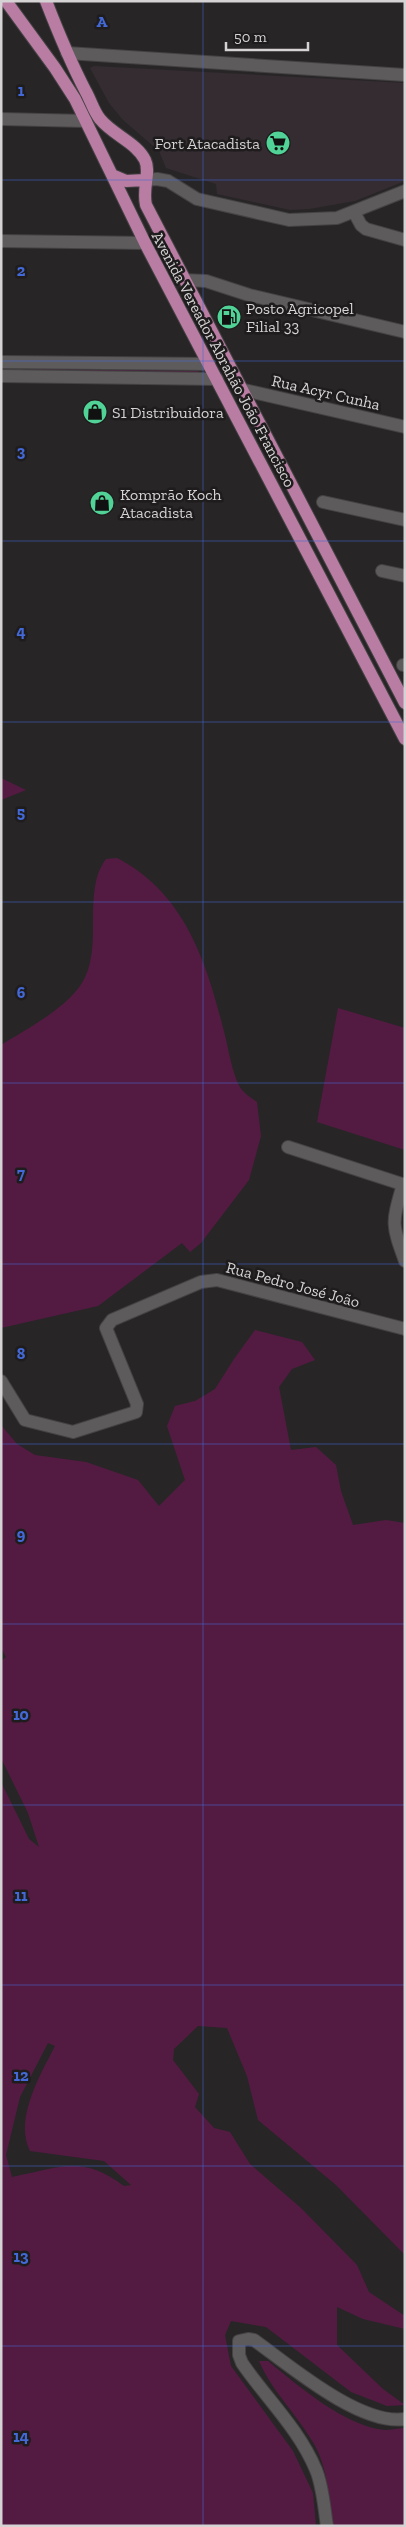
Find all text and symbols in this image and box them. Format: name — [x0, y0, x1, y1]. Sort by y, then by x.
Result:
text: A — [97, 12, 108, 31]
scale bar — [226, 20, 308, 52]
text: 50 m — [234, 28, 267, 46]
text: 1 — [18, 81, 25, 100]
supermarket icon: Fort Atacadista — [265, 130, 291, 156]
place label: Fort Atacadista — [154, 134, 260, 153]
street label: Avenida Vereador Abrahão João Francisco — [148, 228, 299, 490]
text: 2 — [17, 261, 26, 280]
place label: Posto Agricopel Filial 33 — [246, 299, 354, 336]
fuel station icon: Posto Agricopel Filial 33 — [216, 304, 242, 330]
street label: Rua Acyr Cunha — [270, 371, 382, 414]
shop icon: S1 Distribuidora — [82, 399, 108, 425]
place label: S1 Distribuidora — [112, 403, 224, 422]
text: 3 — [17, 442, 26, 461]
place label: Komprão Koch Atacadista — [120, 485, 222, 522]
shop icon: Komprão Koch Atacadista — [89, 490, 115, 516]
text: 4 — [16, 622, 26, 641]
text: 5 — [17, 803, 25, 822]
text: 6 — [17, 983, 26, 1002]
text: 7 — [17, 1164, 25, 1183]
street label: Rua Pedro José João — [224, 1257, 362, 1311]
text: 8 — [17, 1344, 26, 1363]
text: 9 — [17, 1525, 26, 1544]
text: 10 — [13, 1705, 29, 1724]
text: 11 — [15, 1886, 28, 1905]
text: 12 — [13, 2066, 29, 2085]
text: 13 — [14, 2247, 29, 2266]
text: 14 — [13, 2427, 29, 2446]

